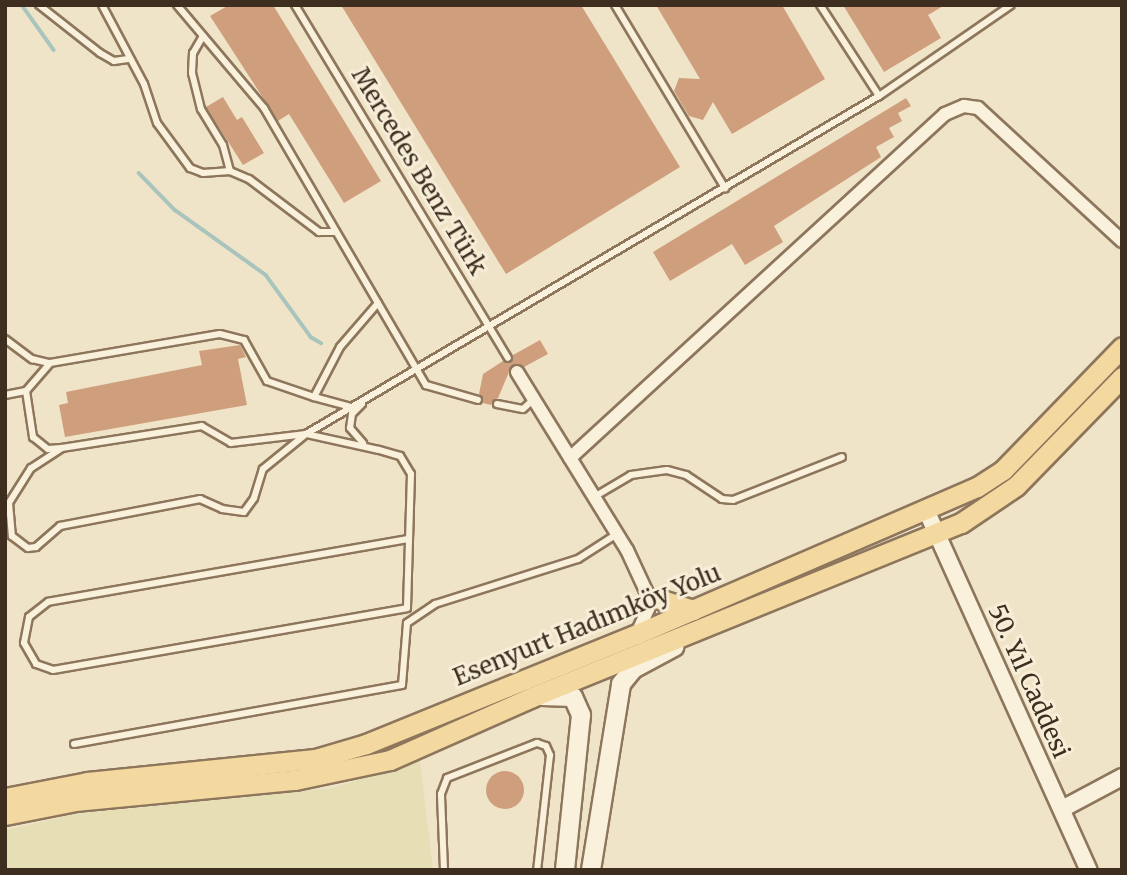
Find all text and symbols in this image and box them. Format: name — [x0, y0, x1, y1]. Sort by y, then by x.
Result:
street label: Mercedes Benz Türk — [346, 62, 492, 280]
street label: Esenyurt Hadımköy Yolu — [449, 558, 725, 692]
street label: 50. Yıl Caddesi — [982, 600, 1076, 762]

